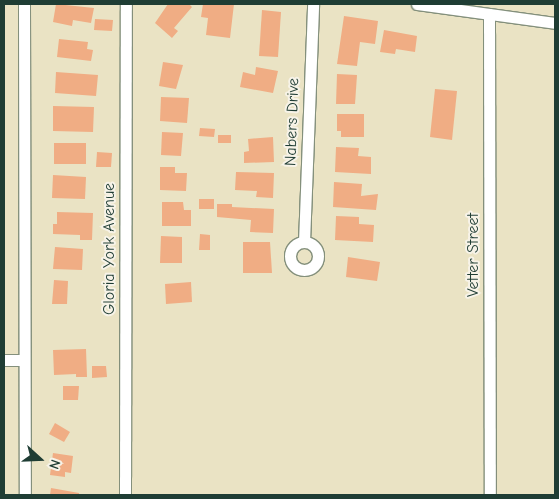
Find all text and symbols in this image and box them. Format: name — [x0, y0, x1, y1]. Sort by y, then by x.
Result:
street label: Nabers Drive — [281, 78, 303, 166]
street label: Gloria York Avenue — [99, 183, 119, 315]
street label: Vetter Street — [463, 213, 483, 297]
north arrow — [15, 434, 65, 484]
text: N — [45, 457, 64, 471]

